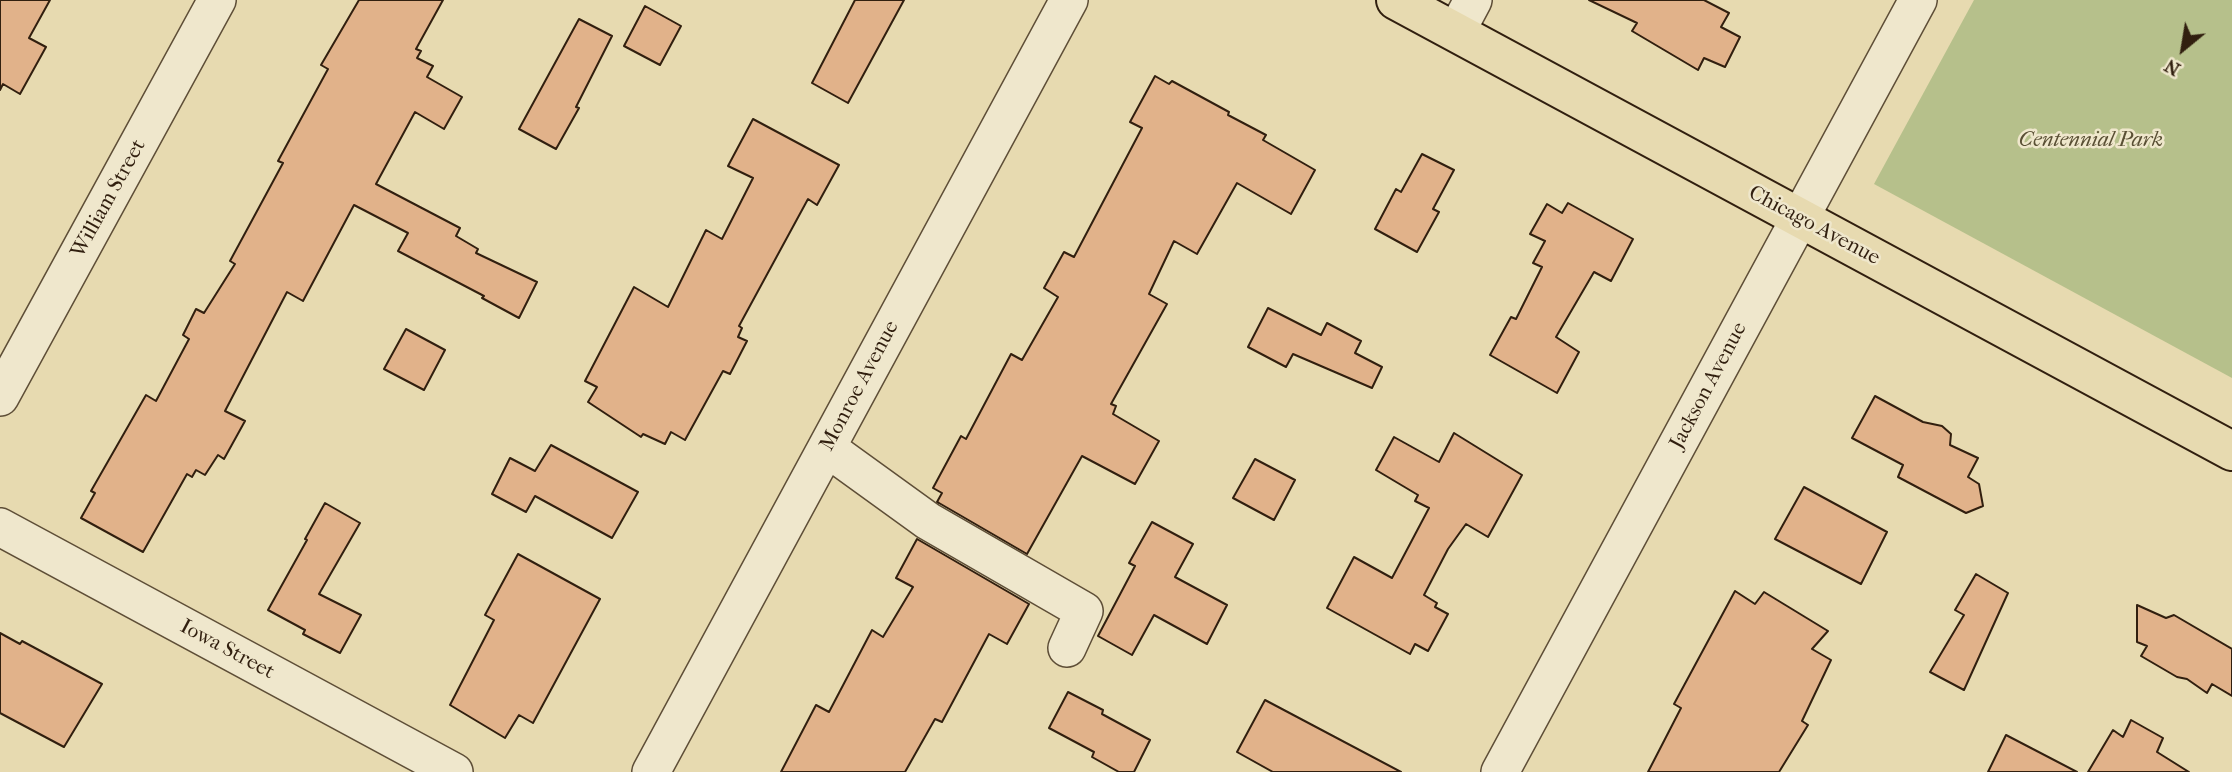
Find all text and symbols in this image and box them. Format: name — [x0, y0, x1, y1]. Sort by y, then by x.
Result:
north arrow — [2148, 14, 2218, 84]
text: N — [2161, 54, 2184, 80]
park label: Centennial Park — [2019, 128, 2163, 154]
street label: William Street — [66, 135, 152, 263]
street label: Chicago Avenue — [1744, 181, 1884, 271]
street label: Monroe Avenue — [815, 317, 905, 455]
street label: Jackson Avenue — [1665, 318, 1753, 454]
street label: Iowa Street — [176, 615, 278, 685]

